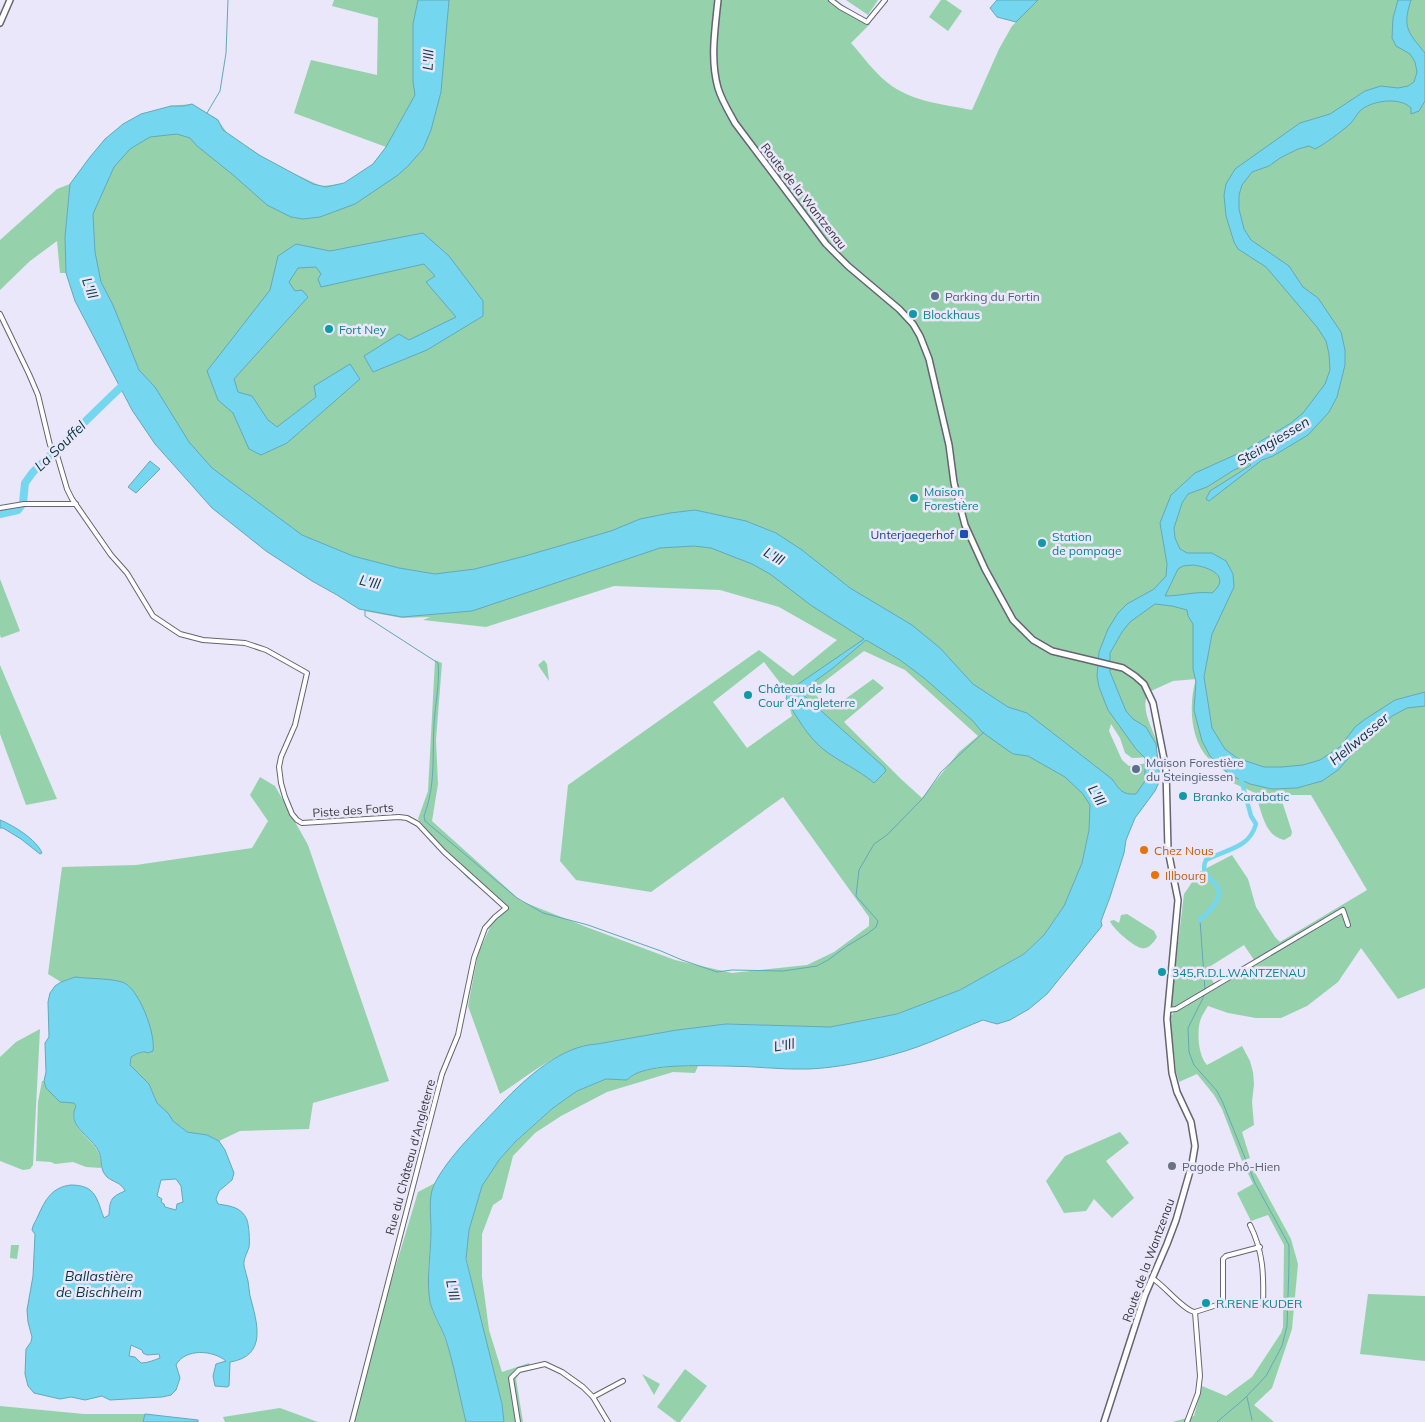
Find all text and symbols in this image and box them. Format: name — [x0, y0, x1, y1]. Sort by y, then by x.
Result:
water label: L'Ill — [418, 48, 438, 71]
street label: Route de la Wantzenau — [758, 140, 850, 252]
water label: L'Ill — [78, 275, 102, 302]
place label: Parking du Fortin — [945, 289, 1040, 304]
marker: Parking du Fortin — [929, 290, 941, 302]
place label: Blockhaus — [923, 307, 980, 322]
marker: Blockhaus — [907, 308, 919, 320]
place label: Fort Ney — [339, 322, 387, 337]
marker: Fort Ney — [323, 323, 335, 335]
water label: Steingiessen — [1233, 412, 1313, 470]
water label: La Souffel — [31, 417, 90, 475]
place label: Maison Forestière — [924, 484, 978, 513]
marker: Maison Forestière — [908, 492, 920, 504]
place label: Unterjaegerhof — [871, 527, 955, 542]
marker: Unterjaegerhof — [958, 528, 970, 540]
place label: Station de pompage — [1052, 529, 1122, 558]
marker: Station de pompage — [1036, 537, 1048, 549]
water label: L'Ill — [760, 543, 788, 569]
water label: L'Ill — [358, 571, 383, 593]
place label: Château de la Cour d'Angleterre — [758, 681, 855, 710]
marker: Château de la Cour d'Angleterre — [742, 689, 754, 701]
water label: Hellwasser — [1326, 708, 1393, 769]
place label: Maison Forestière du Steingiessen — [1146, 755, 1244, 784]
marker: Maison Forestière du Steingiessen — [1130, 763, 1142, 775]
water label: L'Ill — [1084, 781, 1110, 809]
place label: Branko Karabatic — [1193, 789, 1289, 804]
marker: Branko Karabatic — [1177, 790, 1189, 802]
street label: Piste des Forts — [312, 800, 394, 820]
place label: Chez Nous — [1154, 843, 1214, 858]
marker: Chez Nous — [1138, 844, 1150, 856]
place label: Illbourg — [1165, 868, 1206, 883]
marker: Illbourg — [1149, 869, 1161, 881]
place label: 345,R.D.L.WANTZENAU — [1172, 965, 1306, 980]
marker: 345,R.D.L.WANTZENAU — [1156, 966, 1168, 978]
water label: L'Ill — [772, 1034, 796, 1056]
street label: Rue du Château d'Angleterre — [382, 1077, 438, 1237]
place label: Pagode Phô-Hien — [1182, 1159, 1280, 1174]
marker: Pagode Phô-Hien — [1166, 1160, 1178, 1172]
street label: Route de la Wantzenau — [1119, 1196, 1177, 1324]
water label: Ballastière de Bischheim — [56, 1267, 142, 1301]
water label: L'Ill — [442, 1278, 464, 1303]
place label: R.RENE KUDER — [1216, 1296, 1302, 1311]
marker: R.RENE KUDER — [1200, 1297, 1212, 1309]

